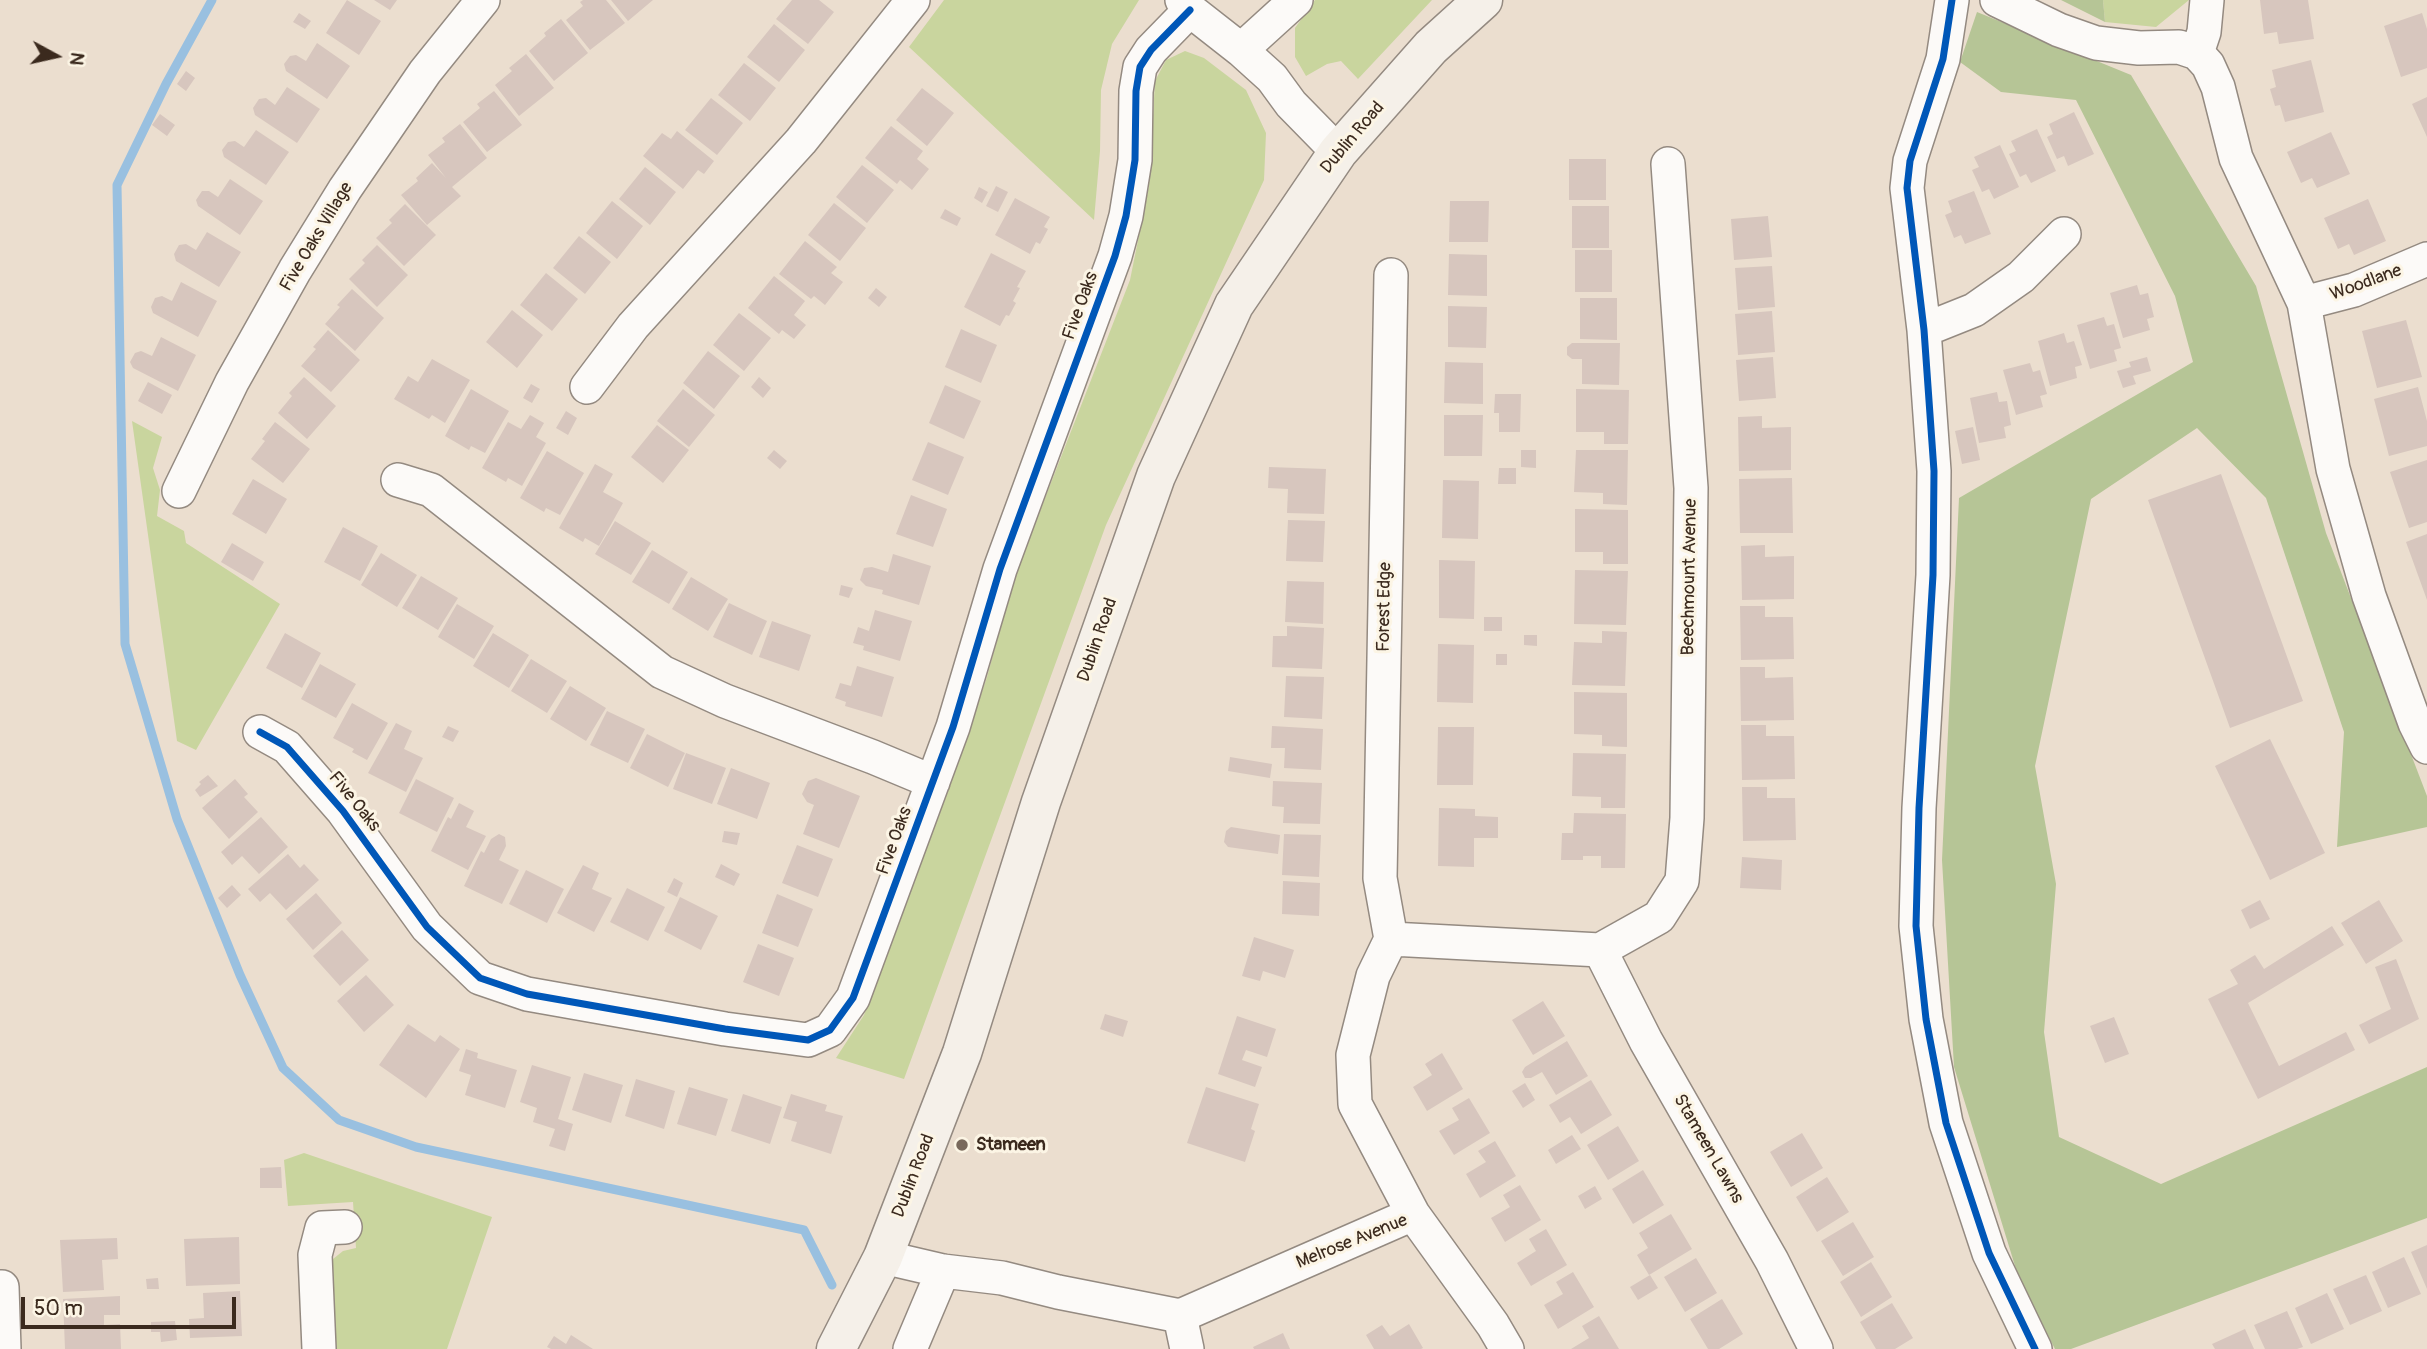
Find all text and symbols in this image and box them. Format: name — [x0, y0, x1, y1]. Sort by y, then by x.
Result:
north arrow — [21, 21, 91, 91]
text: N — [64, 51, 90, 67]
street label: Dublin Road — [1317, 98, 1389, 178]
street label: Five Oaks Village — [276, 178, 358, 296]
street label: Woodlane — [2327, 260, 2405, 306]
street label: Five Oaks — [1059, 269, 1103, 343]
street label: Beechmount Avenue — [1678, 498, 1702, 656]
street label: Forest Edge — [1373, 562, 1397, 652]
street label: Dublin Road — [1074, 595, 1122, 685]
street label: Five Oaks — [323, 768, 385, 836]
street label: Five Oaks — [873, 804, 917, 878]
street label: Stameen Lawns — [1668, 1091, 1748, 1207]
street label: Dublin Road — [888, 1131, 940, 1221]
place label: Stameen — [976, 1134, 1046, 1156]
marker: Stameen — [954, 1137, 970, 1153]
street label: Melrose Avenue — [1293, 1210, 1411, 1274]
scale bar — [24, 1282, 240, 1326]
text: 50 m — [34, 1295, 83, 1322]

